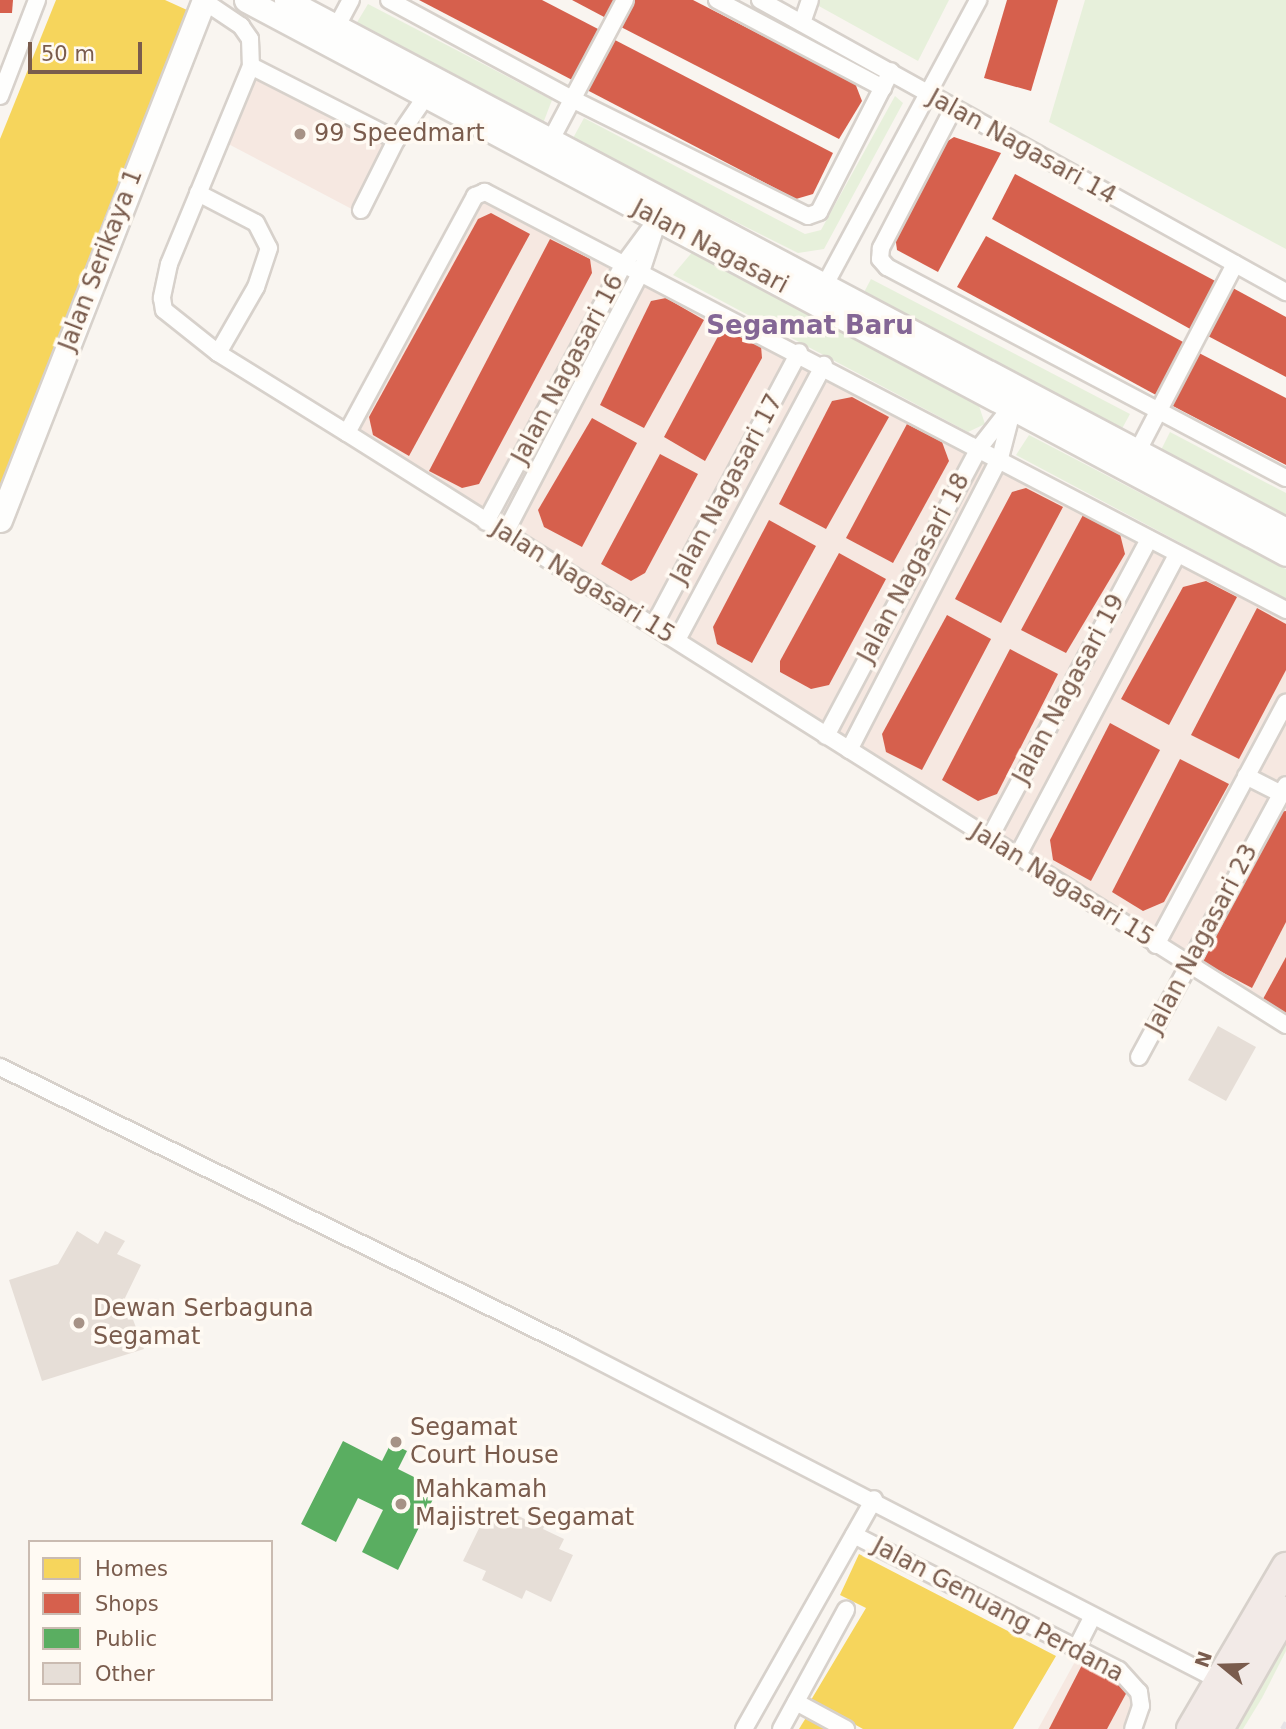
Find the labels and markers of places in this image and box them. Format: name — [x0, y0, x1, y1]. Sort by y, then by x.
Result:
place label: 99 Speedmart — [314, 120, 485, 148]
marker: 99 Speedmart — [292, 126, 308, 142]
place label: Dewan Serbaguna Segamat — [93, 1295, 314, 1351]
marker: Dewan Serbaguna Segamat — [71, 1315, 87, 1331]
place label: Segamat Court House — [410, 1414, 559, 1470]
marker: Segamat Court House — [388, 1434, 404, 1450]
place label: Mahkamah Majistret Segamat — [415, 1476, 634, 1532]
marker: Mahkamah Majistret Segamat — [393, 1496, 409, 1512]

